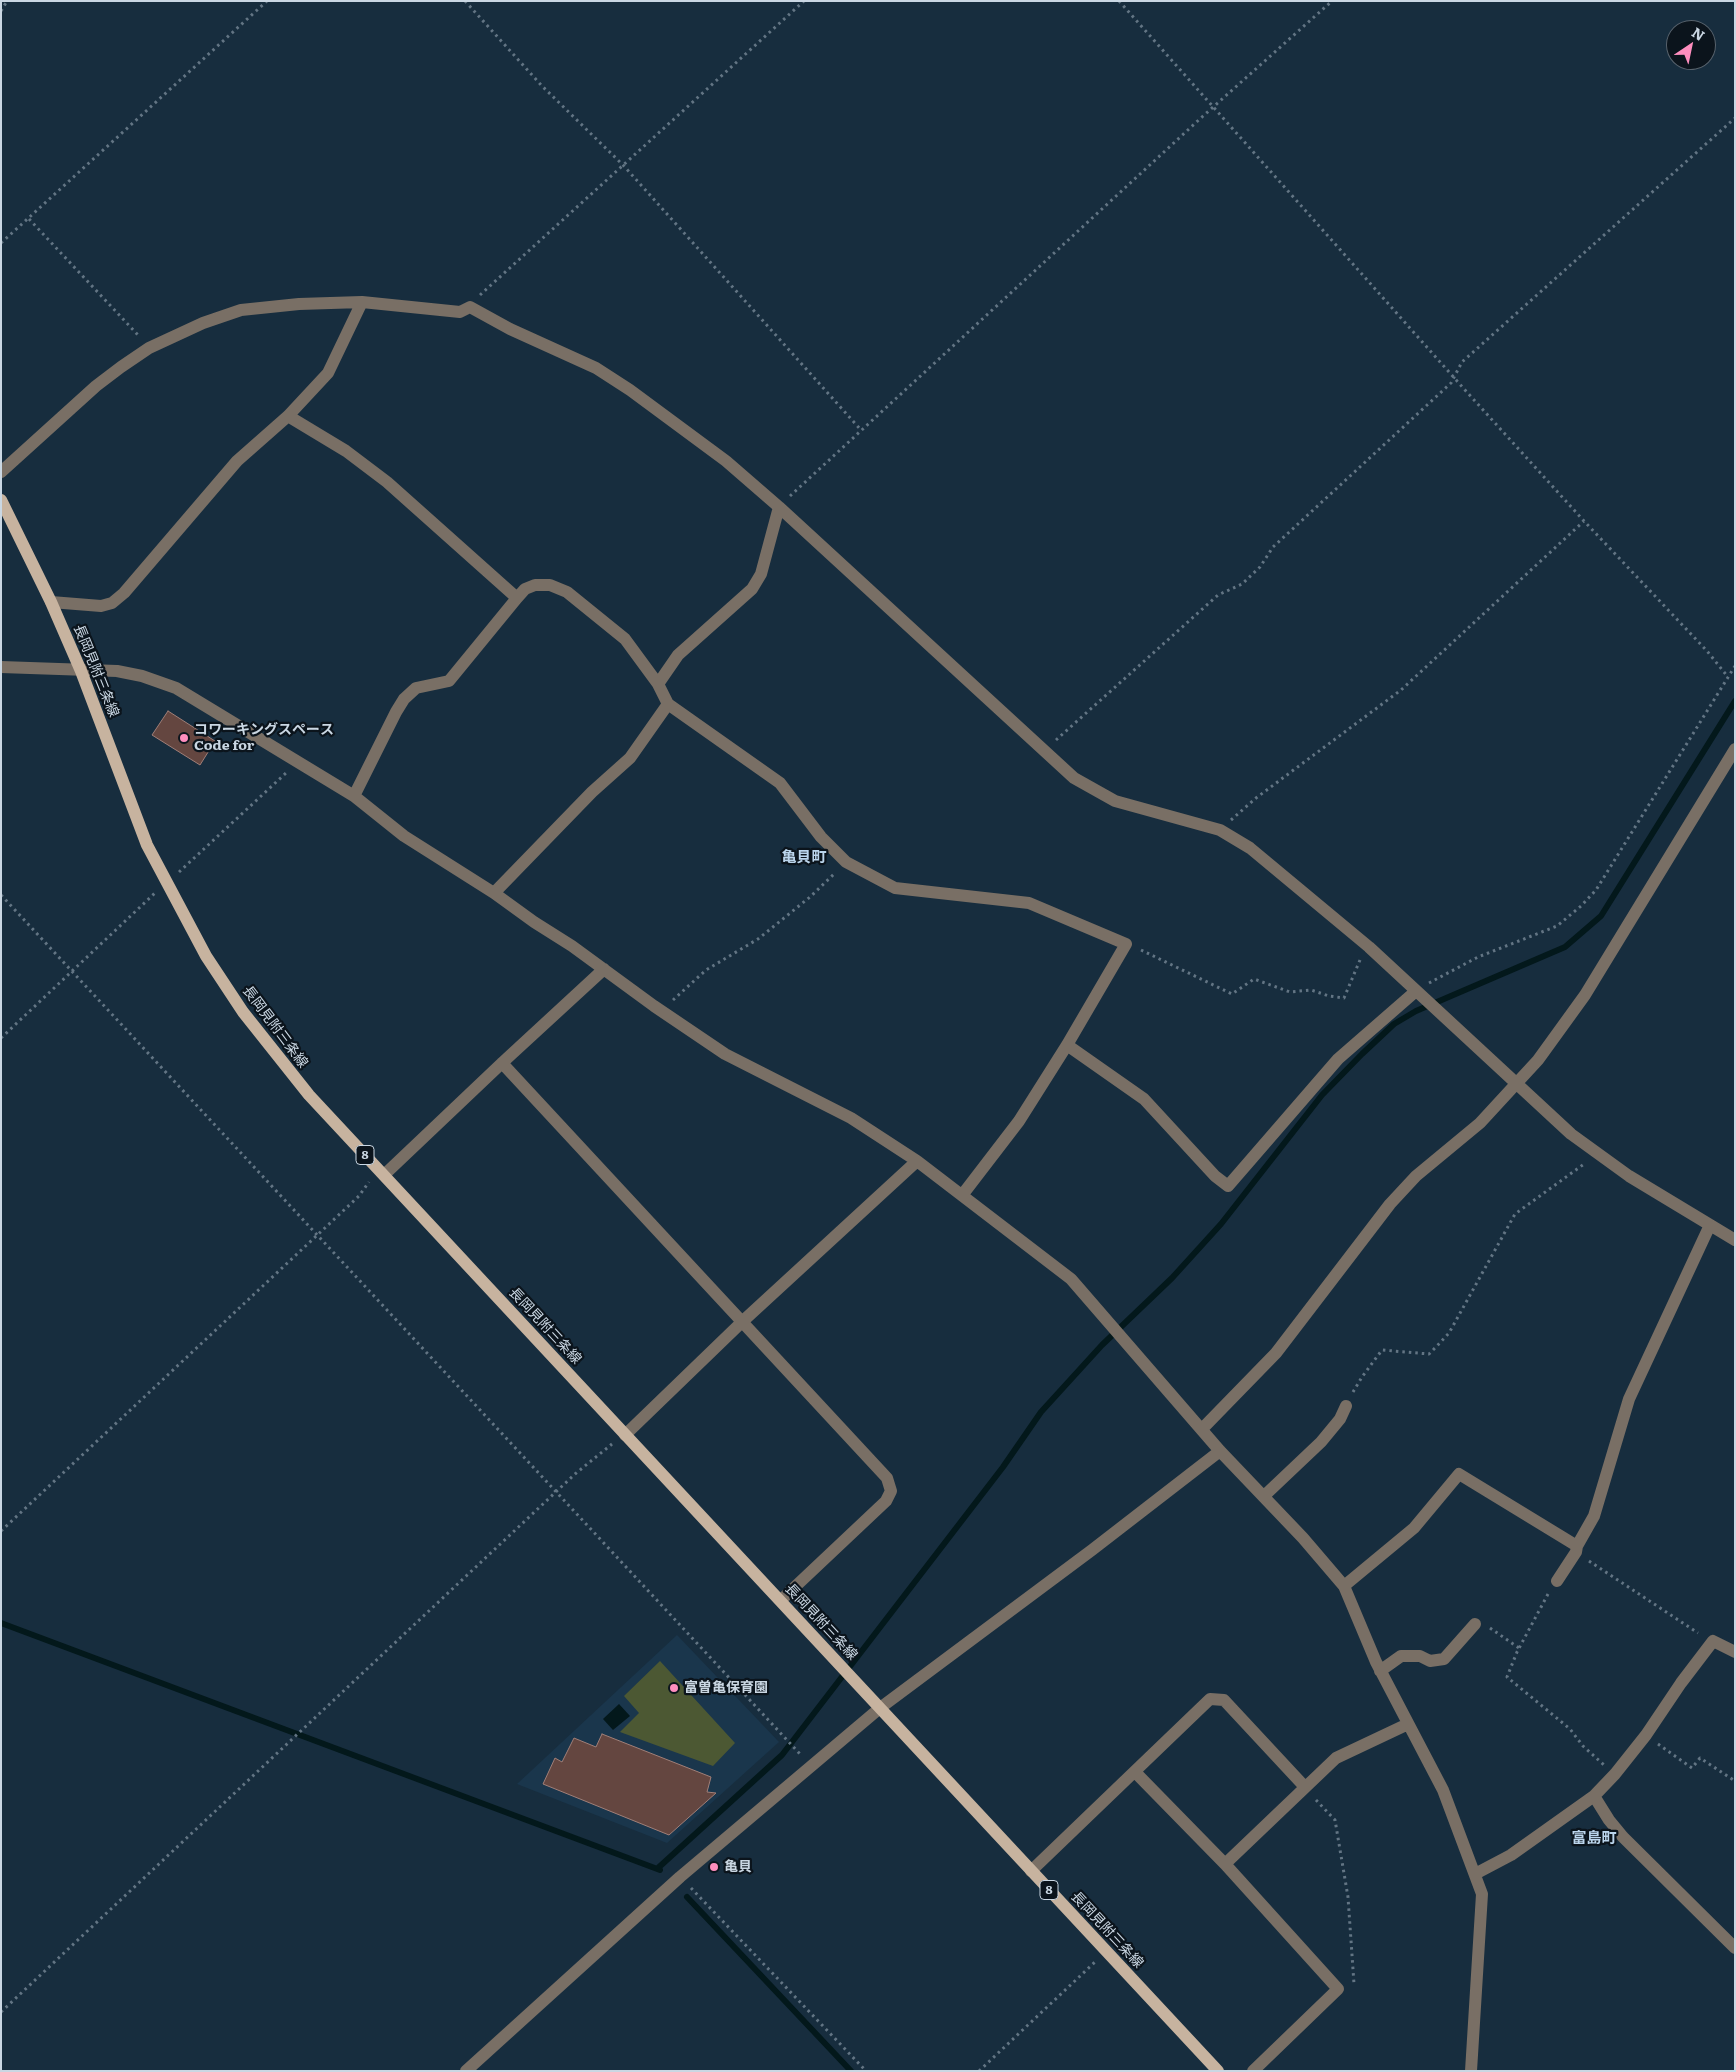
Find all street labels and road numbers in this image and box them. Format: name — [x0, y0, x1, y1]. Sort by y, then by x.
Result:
street label: 長岡見附三条線 — [70, 622, 122, 720]
street label: 長岡見附三条線 — [239, 983, 311, 1071]
road number: 8 — [356, 1146, 374, 1164]
street label: 長岡見附三条線 — [505, 1284, 585, 1368]
street label: 長岡見附三条線 — [781, 1580, 861, 1664]
road number: 8 — [1040, 1880, 1058, 1900]
street label: 長岡見附三条線 — [1067, 1888, 1147, 1972]

